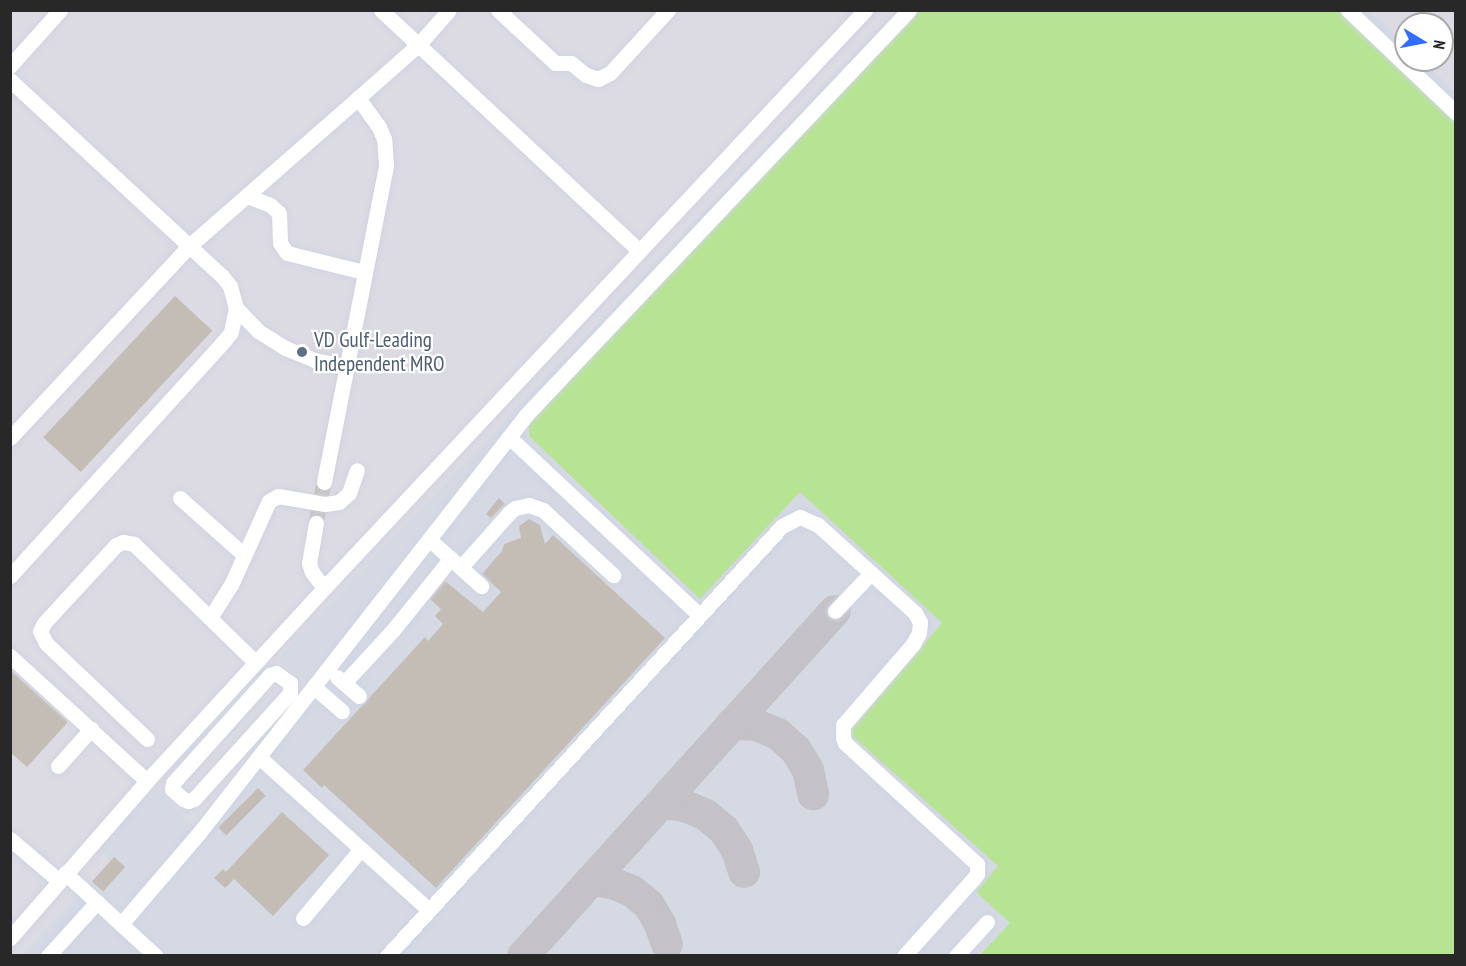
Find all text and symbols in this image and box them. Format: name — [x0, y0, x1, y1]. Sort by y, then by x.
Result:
north arrow — [1394, 12, 1454, 72]
text: N — [1429, 39, 1450, 51]
place label: VD Gulf-Leading Independent MRO — [314, 327, 445, 377]
marker: VD Gulf-Leading Independent MRO — [295, 345, 309, 359]

